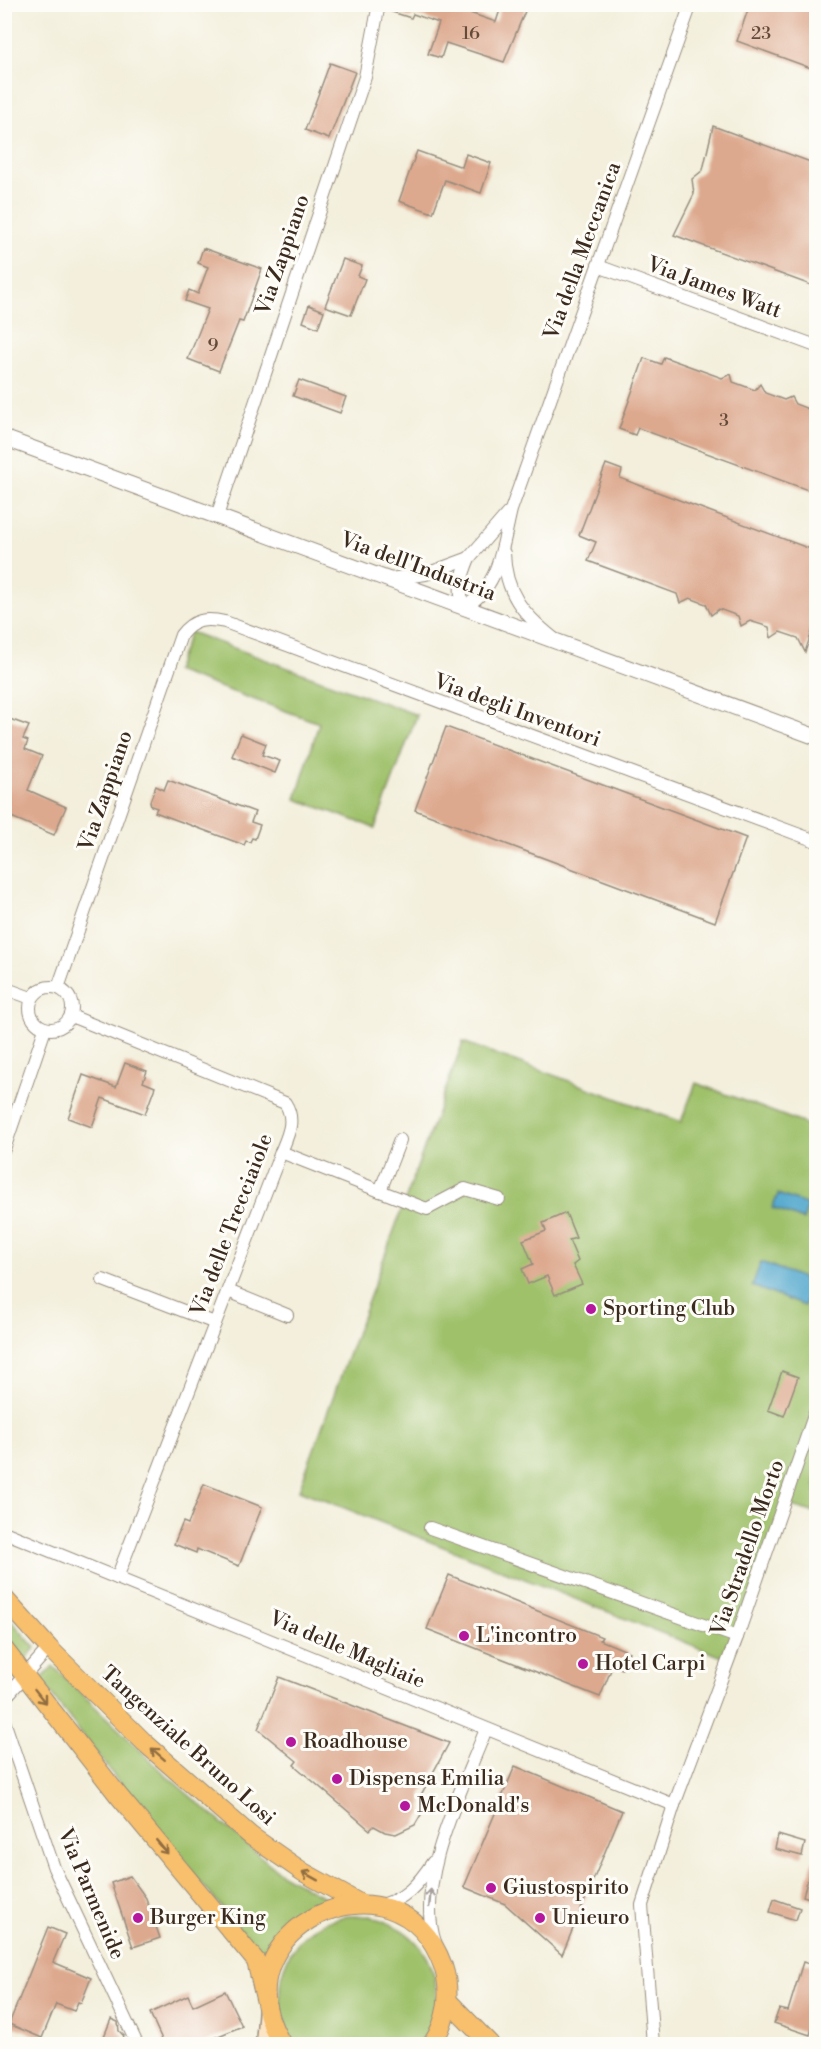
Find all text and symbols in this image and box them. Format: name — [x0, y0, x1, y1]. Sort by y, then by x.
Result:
house number: 16 — [462, 22, 480, 45]
house number: 23 — [751, 22, 771, 45]
street label: Via della Meccanica — [538, 158, 627, 344]
street label: Via Zappiano — [250, 191, 316, 320]
street label: Via James Watt — [642, 251, 785, 325]
house number: 9 — [208, 334, 219, 357]
house number: 3 — [719, 409, 729, 432]
street label: Via dell'Industria — [336, 526, 500, 607]
street label: Via degli Inventori — [429, 668, 604, 753]
street label: Via Zappiano — [73, 727, 139, 856]
street label: Via delle Trecciaiole — [185, 1130, 279, 1321]
place label: Sporting Club — [603, 1296, 735, 1322]
marker: Sporting Club — [584, 1302, 598, 1316]
street label: Via Stradello Morto — [705, 1456, 790, 1641]
street label: Via delle Magliaie — [264, 1605, 429, 1695]
place label: L'incontro — [476, 1623, 577, 1649]
marker: L'incontro — [457, 1629, 471, 1643]
place label: Hotel Carpi — [595, 1651, 706, 1677]
marker: Hotel Carpi — [576, 1657, 590, 1671]
street label: Tangenziale Bruno Losi — [95, 1661, 281, 1831]
one-way arrow — [34, 1687, 47, 1703]
place label: Roadhouse — [303, 1729, 408, 1755]
marker: Roadhouse — [284, 1735, 298, 1749]
one-way arrow — [151, 1747, 166, 1761]
place label: Dispensa Emilia — [349, 1766, 505, 1792]
marker: Dispensa Emilia — [330, 1772, 344, 1786]
place label: McDonald's — [417, 1793, 529, 1819]
marker: McDonald's — [398, 1799, 412, 1813]
street label: Via Parmenide — [51, 1824, 130, 1964]
one-way arrow — [156, 1839, 169, 1855]
one-way arrow — [302, 1870, 319, 1882]
place label: Giustospirito — [503, 1875, 629, 1901]
marker: Giustospirito — [484, 1881, 498, 1895]
one-way arrow — [425, 1888, 436, 1908]
place label: Burger King — [149, 1905, 266, 1931]
place label: Unieuro — [552, 1905, 630, 1931]
marker: Burger King — [131, 1911, 145, 1925]
marker: Unieuro — [533, 1911, 547, 1925]

